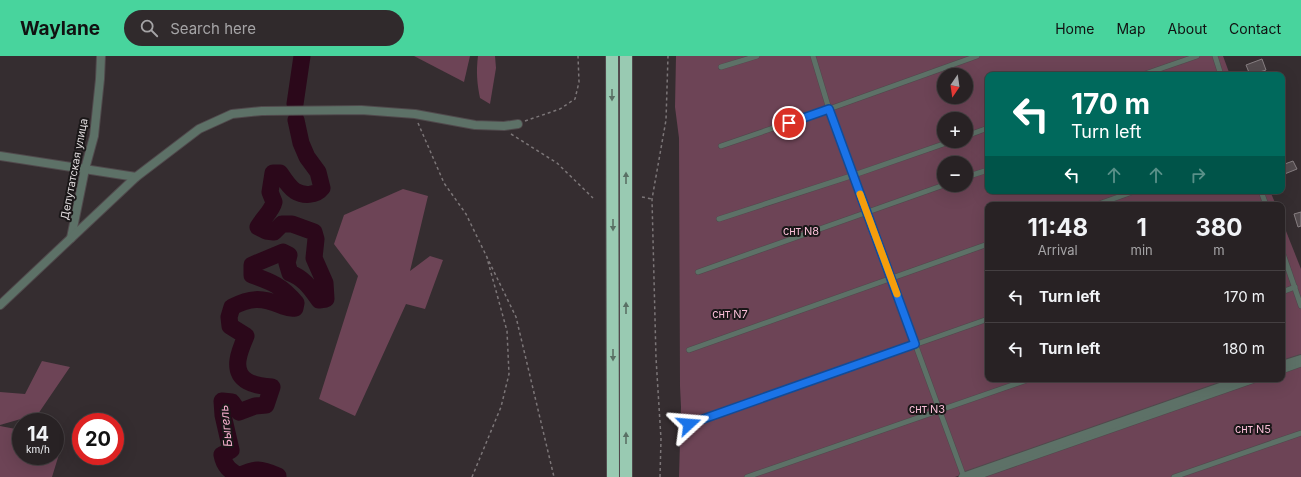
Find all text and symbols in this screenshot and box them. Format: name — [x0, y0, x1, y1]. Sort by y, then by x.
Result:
search box — [124, 10, 404, 46]
text: Waylane — [20, 17, 100, 40]
icon: search — [138, 17, 160, 39]
text: Search here — [170, 19, 256, 38]
text: Home — [1055, 20, 1094, 37]
text: Map — [1116, 20, 1146, 37]
text: About — [1168, 20, 1207, 37]
text: Contact — [1229, 20, 1281, 37]
north arrow — [937, 68, 973, 104]
map controls — [937, 68, 973, 192]
text: 170 m — [1071, 87, 1150, 121]
icon: left — [1005, 88, 1057, 140]
one-way arrow — [609, 89, 615, 102]
pin — [772, 106, 806, 140]
icon: arrive — [778, 112, 800, 134]
button: + — [937, 112, 973, 148]
street label: Депутатская улица — [57, 117, 91, 221]
text: Turn left — [1071, 121, 1141, 142]
button: − — [937, 156, 973, 192]
icon: left — [1061, 164, 1083, 186]
icon: ahead — [1103, 164, 1125, 186]
icon: ahead — [1145, 164, 1167, 186]
icon: right — [1187, 164, 1209, 186]
one-way arrow — [623, 171, 629, 184]
text: 11:48 — [1027, 213, 1088, 242]
text: 1 — [1136, 213, 1147, 242]
text: 380 — [1195, 213, 1242, 242]
one-way arrow — [610, 219, 616, 232]
park label: снт N8 — [783, 224, 819, 238]
text: Arrival — [1038, 242, 1078, 258]
text: min — [1131, 242, 1153, 258]
text: m — [1213, 242, 1225, 258]
icon: left — [1005, 286, 1027, 308]
text: Turn left — [1039, 287, 1100, 306]
text: 170 m — [1224, 287, 1265, 306]
one-way arrow — [623, 301, 629, 314]
park label: снт N7 — [712, 307, 748, 321]
icon: left — [1005, 338, 1027, 360]
text: Turn left — [1039, 339, 1100, 358]
text: 180 m — [1223, 339, 1265, 358]
one-way arrow — [610, 349, 616, 362]
park label: снт N3 — [909, 402, 945, 416]
position arrow — [668, 403, 710, 445]
water label: Быгель — [216, 404, 235, 448]
speed limit sign: 20 — [72, 413, 124, 465]
text: 14 — [27, 422, 49, 446]
park label: снт N5 — [1235, 422, 1271, 436]
one-way arrow — [623, 431, 629, 444]
text: km/h — [26, 443, 50, 455]

